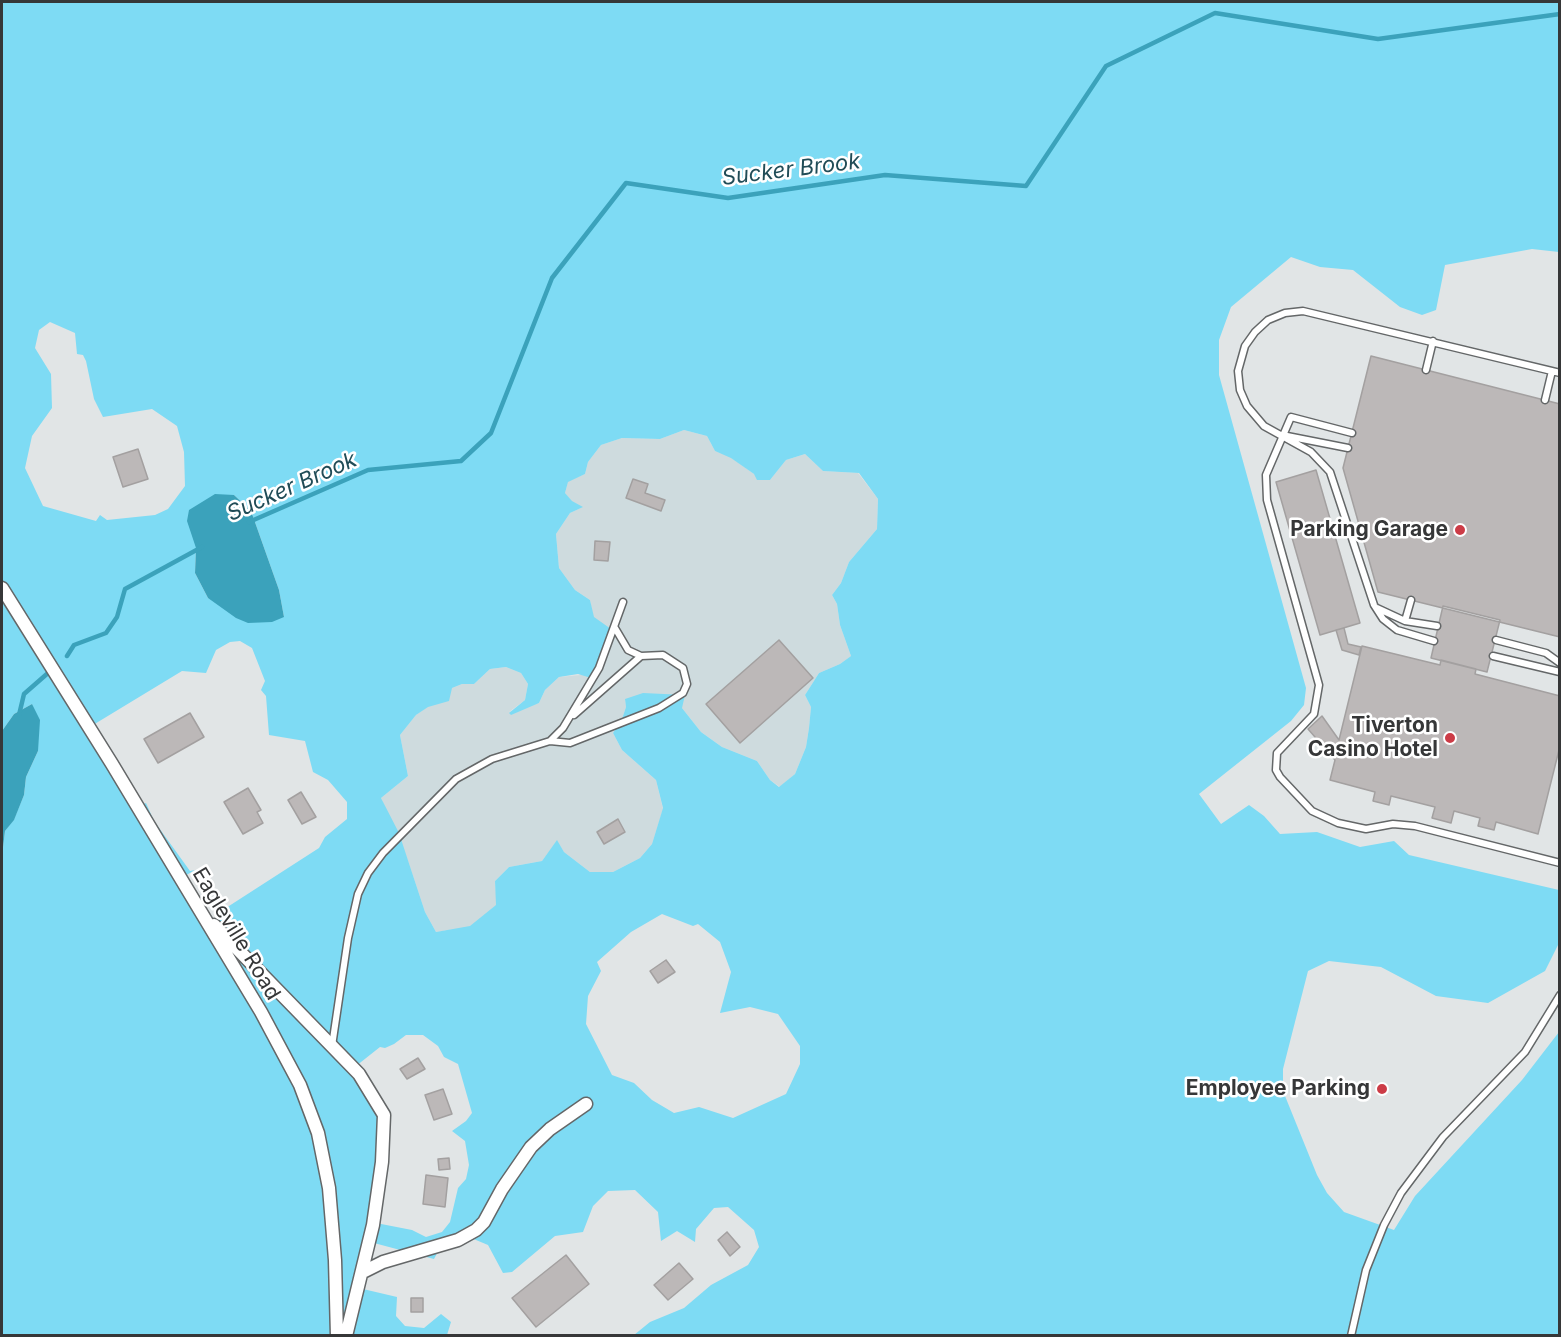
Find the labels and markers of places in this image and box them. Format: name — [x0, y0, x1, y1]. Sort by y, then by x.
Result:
place label: Parking Garage — [1290, 517, 1448, 543]
marker: Parking Garage — [1453, 523, 1467, 537]
place label: Tiverton Casino Hotel — [1308, 713, 1438, 763]
marker: Tiverton Casino Hotel — [1443, 731, 1457, 745]
place label: Employee Parking — [1186, 1076, 1370, 1102]
marker: Employee Parking — [1375, 1082, 1389, 1096]

